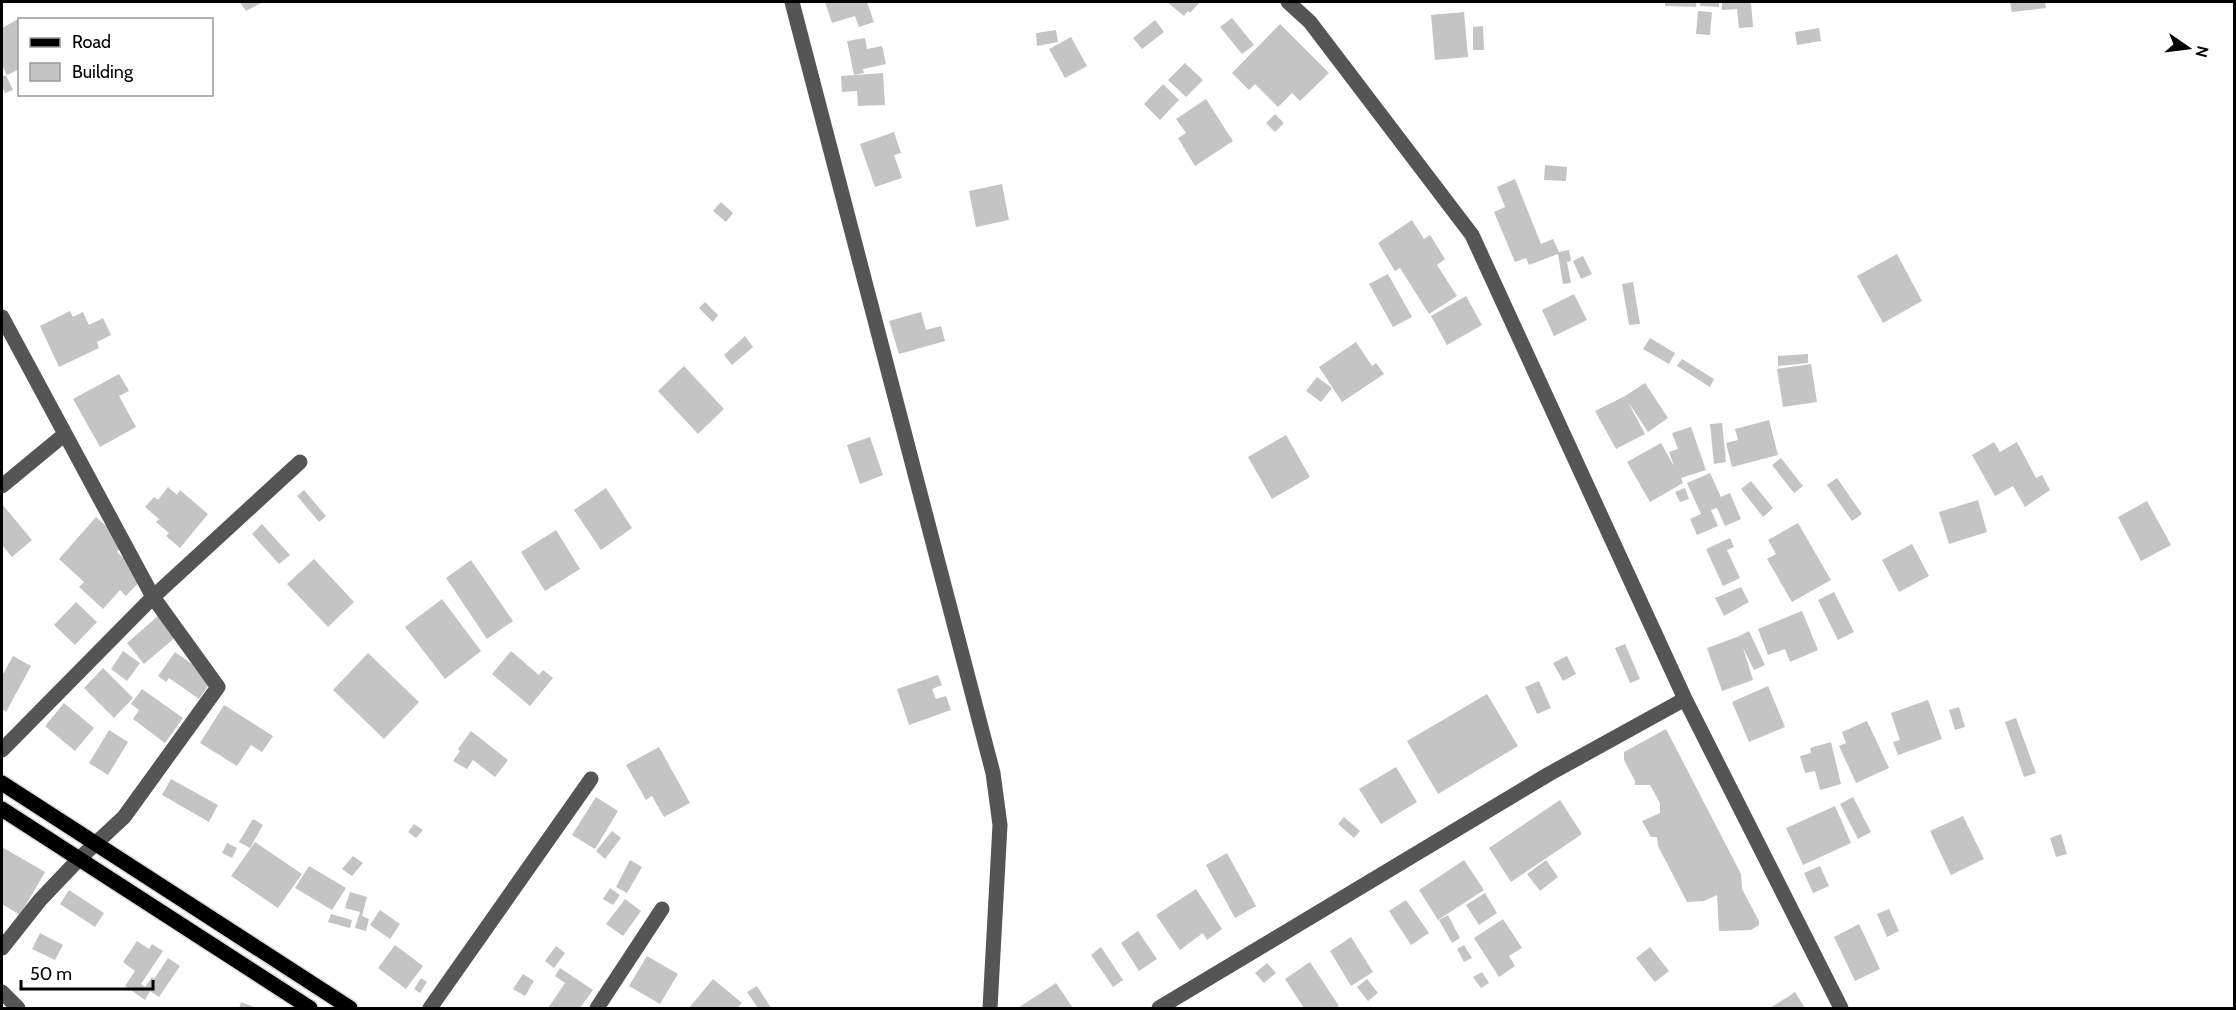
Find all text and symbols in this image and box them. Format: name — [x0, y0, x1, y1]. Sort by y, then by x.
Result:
legend — [18, 18, 213, 96]
north arrow — [2158, 18, 2218, 78]
text: Road — [72, 31, 111, 53]
text: N — [2191, 44, 2213, 59]
text: Building — [72, 61, 134, 83]
scale bar — [21, 953, 153, 991]
text: 50 m — [30, 963, 72, 985]

